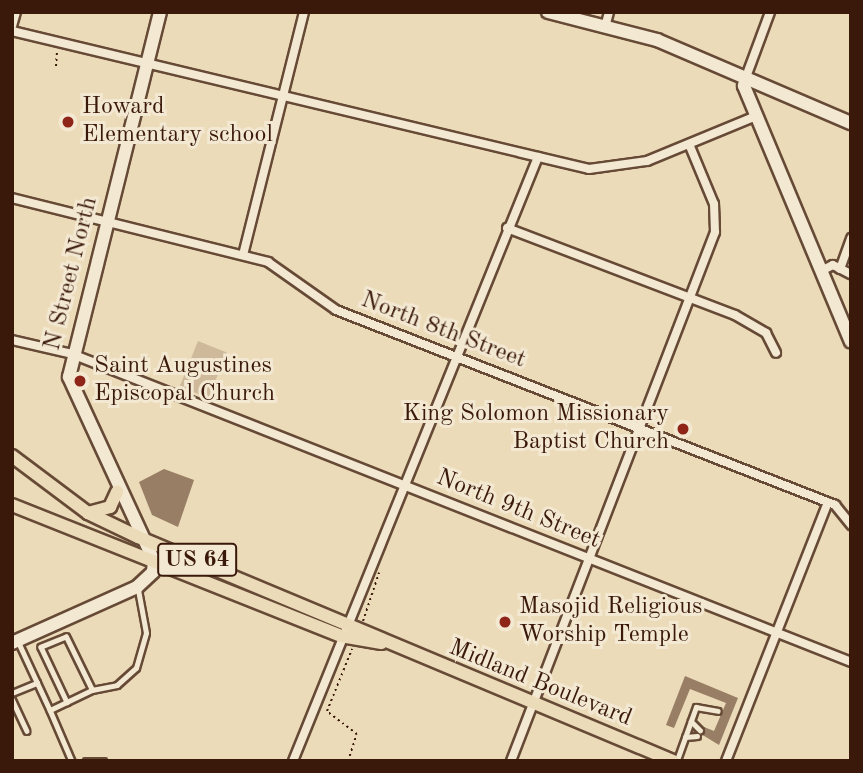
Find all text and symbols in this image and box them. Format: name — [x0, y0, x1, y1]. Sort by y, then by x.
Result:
place label: Howard Elementary school — [82, 94, 273, 150]
marker: Howard Elementary school — [60, 114, 76, 130]
street label: N Street North — [39, 194, 105, 354]
street label: North 8th Street — [357, 286, 529, 376]
place label: Saint Augustines Episcopal Church — [94, 353, 275, 409]
marker: Saint Augustines Episcopal Church — [72, 373, 88, 389]
place label: King Solomon Missionary Baptist Church — [403, 401, 669, 457]
marker: King Solomon Missionary Baptist Church — [675, 421, 691, 437]
street label: North 9th Street — [432, 464, 604, 556]
road number: US 64 — [157, 540, 237, 580]
place label: Masojid Religious Worship Temple — [519, 594, 702, 650]
marker: Masojid Religious Worship Temple — [497, 614, 513, 630]
street label: Midland Boulevard — [444, 634, 636, 734]

